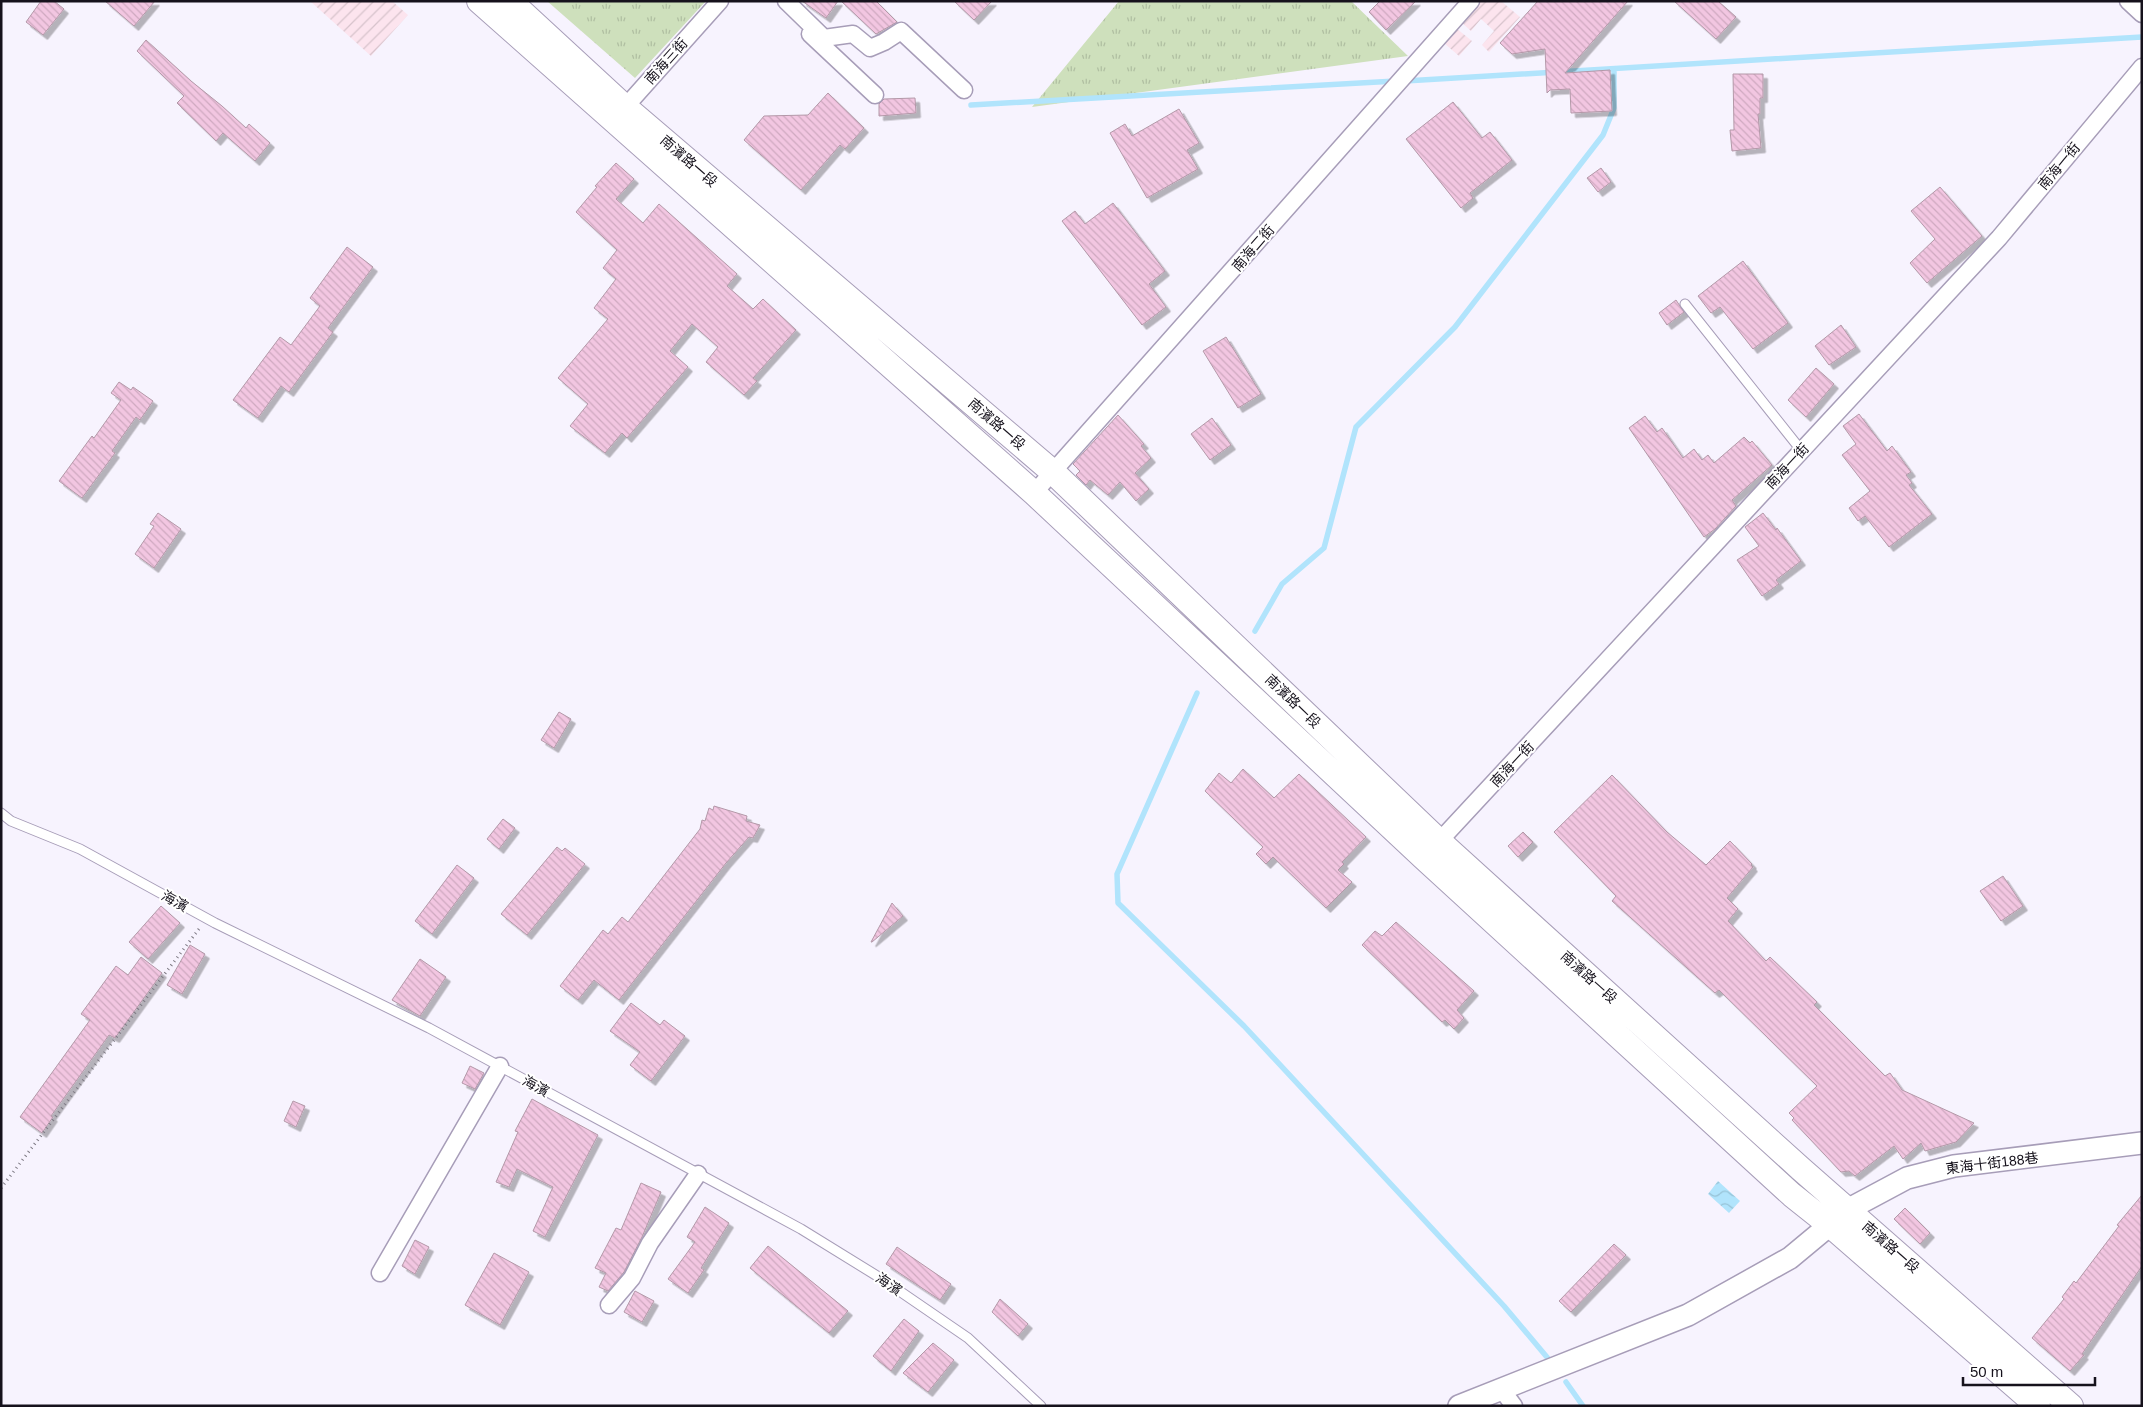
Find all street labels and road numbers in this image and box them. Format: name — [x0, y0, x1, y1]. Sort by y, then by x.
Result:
street label: 南海三街 — [641, 35, 691, 87]
street label: 南濱路一段 — [657, 132, 721, 190]
street label: 南海一街 — [2035, 139, 2083, 193]
street label: 南海二街 — [1229, 222, 1277, 274]
street label: 南濱路一段 — [965, 395, 1029, 453]
street label: 南海一街 — [1762, 440, 1812, 492]
street label: 南濱路一段 — [1262, 671, 1324, 731]
street label: 南海一街 — [1487, 738, 1537, 790]
street label: 海濱 — [159, 887, 191, 915]
street label: 南濱路一段 — [1558, 948, 1620, 1006]
street label: 海濱 — [520, 1072, 552, 1100]
street label: 東海十街188巷 — [1945, 1149, 2039, 1177]
street label: 南濱路一段 — [1859, 1218, 1923, 1276]
street label: 海濱 — [873, 1270, 905, 1298]

